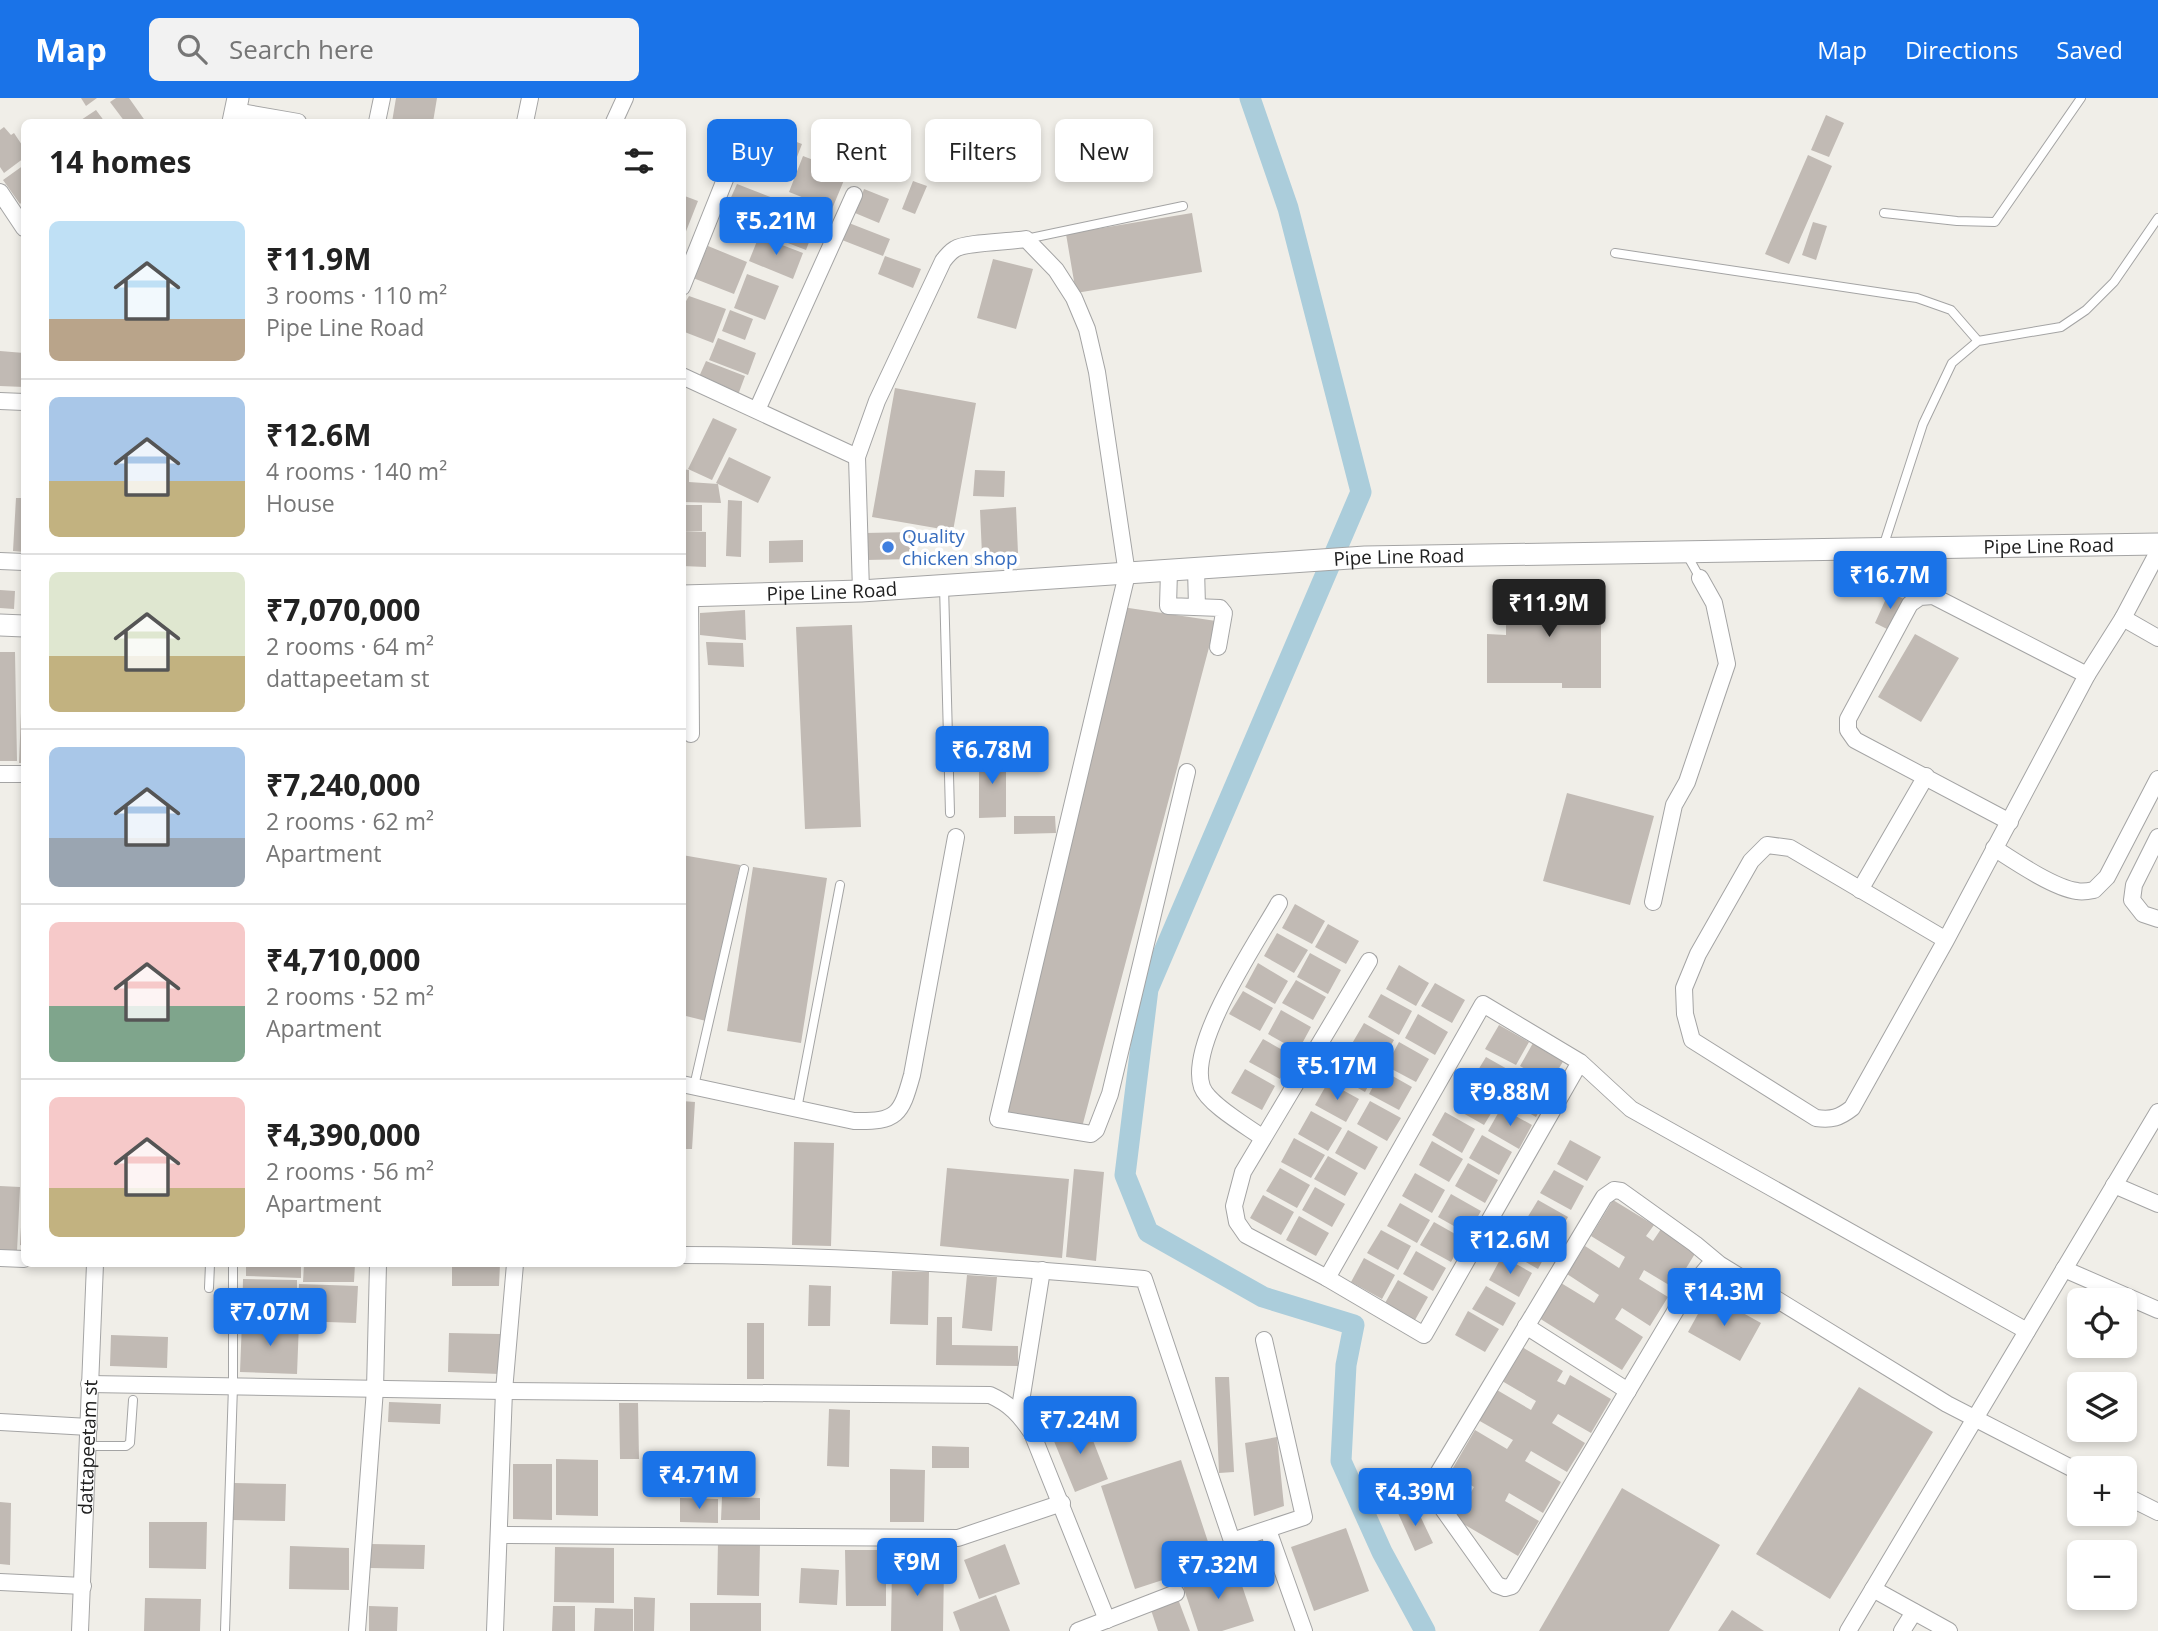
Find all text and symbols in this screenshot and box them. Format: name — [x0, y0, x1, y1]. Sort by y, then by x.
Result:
search box — [149, 18, 639, 81]
text: Map — [35, 27, 107, 72]
icon: search — [173, 30, 211, 68]
text: Search here — [229, 31, 374, 67]
text: Map — [1817, 33, 1867, 66]
text: Directions — [1905, 33, 2018, 66]
text: Saved — [2056, 33, 2123, 66]
chip: Buy — [707, 119, 797, 182]
chip: Rent — [811, 119, 911, 182]
chip: Filters — [925, 119, 1041, 182]
chip: New — [1055, 119, 1153, 182]
text: 14 homes — [49, 141, 192, 182]
icon: filters — [620, 142, 658, 180]
pin: ₹5.21M — [719, 198, 833, 257]
text: ₹5.21M — [736, 204, 816, 236]
text: ₹11.9M — [266, 238, 371, 279]
icon: home — [105, 249, 189, 333]
text: 3 rooms · 110 m² — [266, 279, 447, 311]
text: Pipe Line Road — [266, 311, 424, 343]
text: ₹12.6M — [266, 414, 371, 455]
icon: home — [105, 425, 189, 509]
text: 4 rooms · 140 m² — [266, 455, 447, 487]
text: House — [266, 487, 335, 519]
place label: Quality chicken shop — [902, 523, 1018, 571]
street label: Pipe Line Road — [1983, 532, 2114, 560]
marker: Quality chicken shop — [880, 539, 896, 555]
street label: Pipe Line Road — [1333, 542, 1464, 572]
pin: ₹16.7M — [1833, 552, 1947, 611]
text: ₹16.7M — [1850, 558, 1930, 590]
street label: Pipe Line Road — [766, 576, 898, 607]
pin: ₹11.9M — [1492, 580, 1606, 639]
text: ₹11.9M — [1509, 586, 1589, 618]
text: ₹7,070,000 — [266, 589, 420, 630]
icon: home — [105, 600, 189, 684]
text: 2 rooms · 64 m² — [266, 630, 434, 662]
text: dattapeetam st — [266, 662, 429, 694]
pin: ₹6.78M — [935, 726, 1049, 786]
text: ₹6.78M — [952, 733, 1032, 765]
text: ₹7,240,000 — [266, 764, 420, 805]
icon: home — [105, 775, 189, 859]
text: 2 rooms · 62 m² — [266, 805, 434, 837]
text: Apartment — [266, 837, 382, 869]
text: ₹4,710,000 — [266, 939, 420, 980]
icon: home — [105, 950, 189, 1034]
text: 2 rooms · 52 m² — [266, 980, 434, 1012]
text: Apartment — [266, 1012, 382, 1044]
pin: ₹5.17M — [1280, 1042, 1394, 1102]
text: ₹5.17M — [1297, 1049, 1377, 1081]
pin: ₹9.88M — [1453, 1068, 1567, 1128]
text: ₹9.88M — [1470, 1075, 1550, 1107]
text: ₹4,390,000 — [266, 1114, 420, 1155]
icon: home — [105, 1125, 189, 1209]
text: 2 rooms · 56 m² — [266, 1155, 434, 1187]
text: Apartment — [266, 1187, 382, 1219]
pin: ₹12.6M — [1453, 1216, 1567, 1276]
text: ₹12.6M — [1470, 1223, 1550, 1255]
pin: ₹14.3M — [1667, 1268, 1781, 1328]
text: ₹14.3M — [1684, 1275, 1764, 1307]
pin: ₹7.07M — [213, 1288, 327, 1348]
map controls — [2067, 1288, 2137, 1610]
button: locate — [2067, 1288, 2137, 1358]
text: ₹7.07M — [230, 1295, 310, 1327]
button: layers — [2067, 1372, 2137, 1442]
street label: dattapeetam st — [72, 1379, 103, 1515]
pin: ₹7.24M — [1023, 1396, 1137, 1456]
text: ₹7.24M — [1040, 1403, 1120, 1435]
pin: ₹4.71M — [642, 1452, 756, 1511]
button: + — [2067, 1456, 2137, 1526]
text: ₹4.71M — [659, 1458, 739, 1490]
pin: ₹4.39M — [1358, 1468, 1472, 1528]
text: ₹4.39M — [1375, 1475, 1455, 1507]
pin: ₹9M — [883, 1538, 951, 1598]
button: − — [2067, 1540, 2137, 1610]
pin: ₹7.32M — [1161, 1542, 1275, 1601]
text: ₹9M — [893, 1545, 941, 1577]
text: ₹7.32M — [1178, 1548, 1258, 1580]

